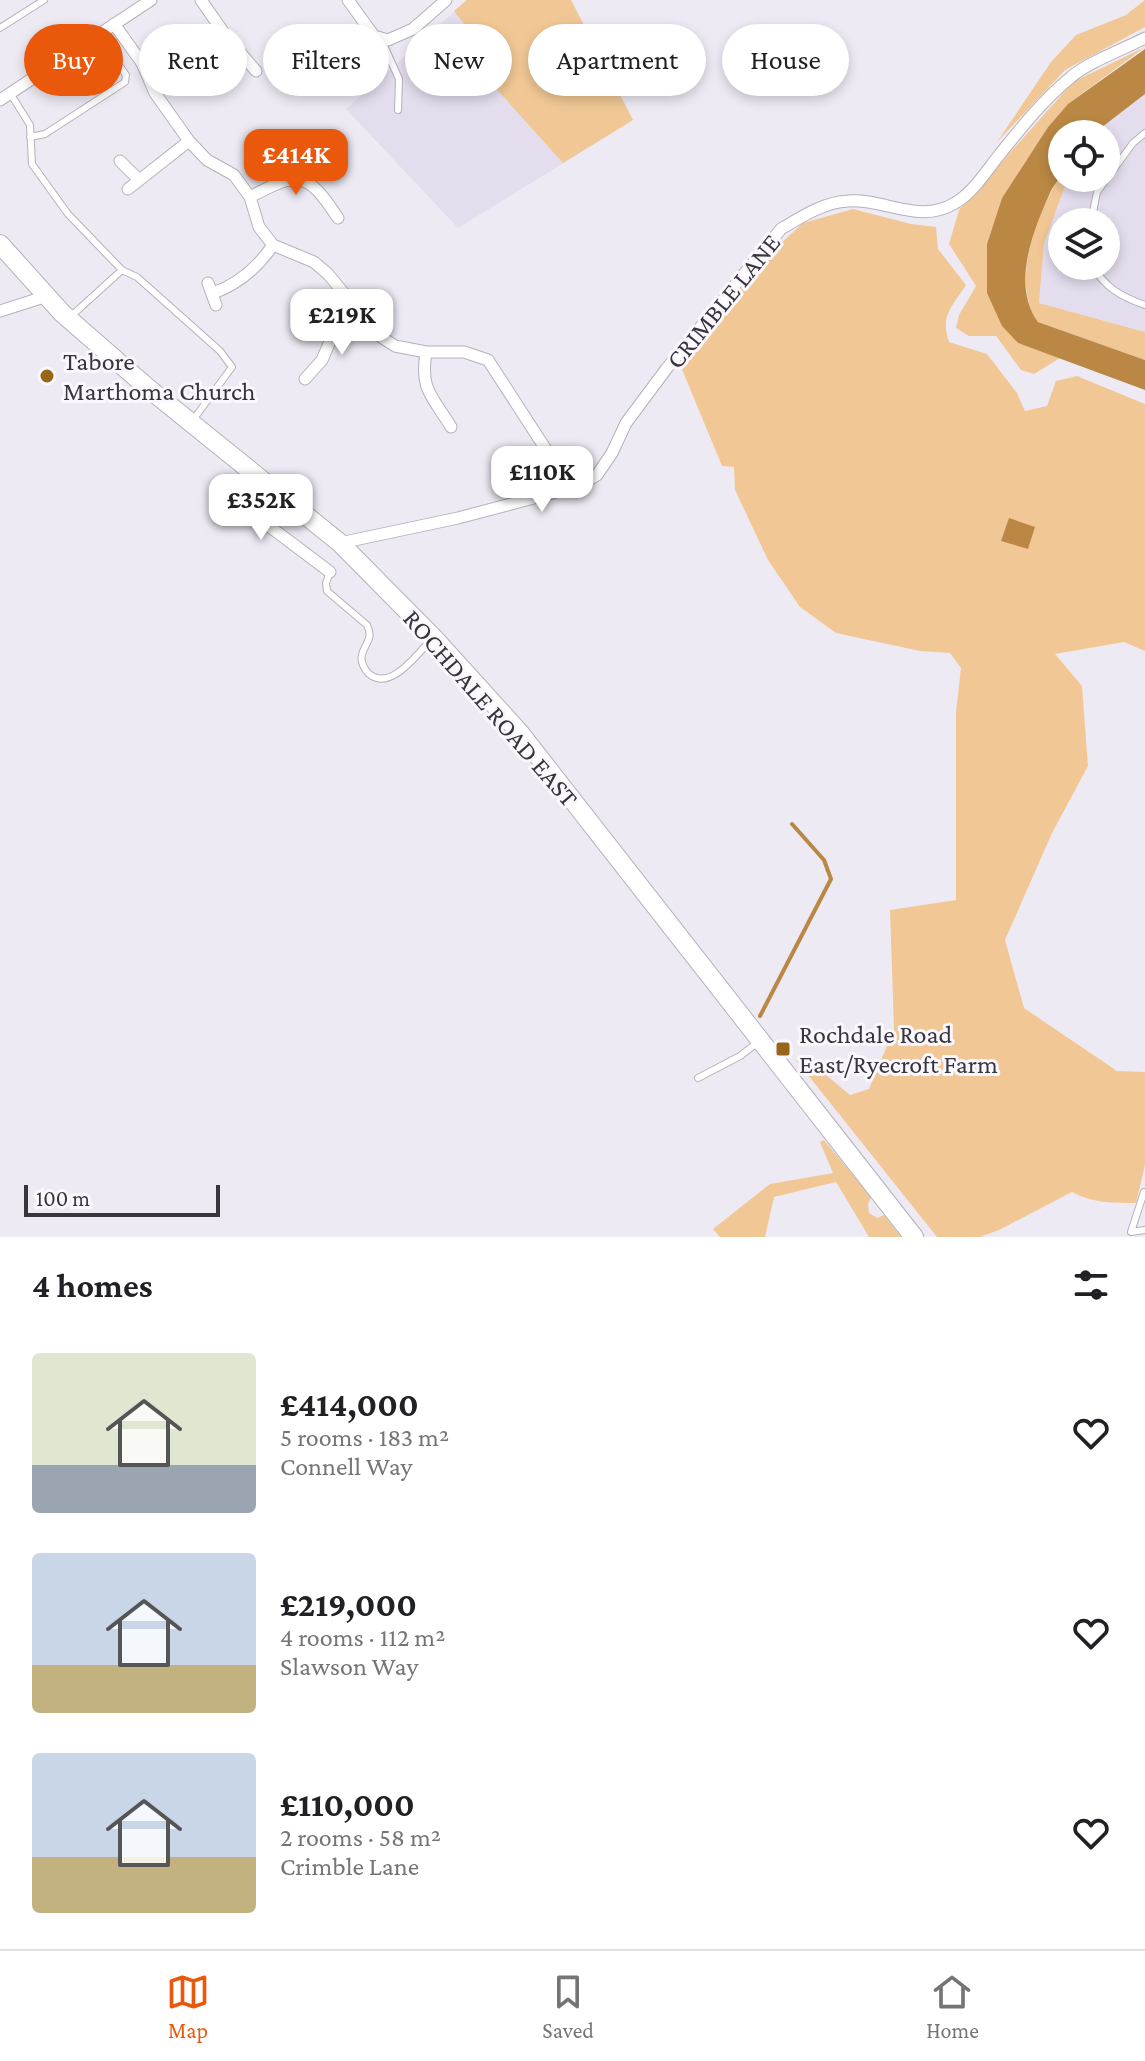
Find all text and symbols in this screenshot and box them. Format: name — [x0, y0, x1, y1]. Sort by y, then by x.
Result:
chip: Buy — [24, 24, 123, 96]
chip: Rent — [139, 24, 247, 96]
chip: Filters — [263, 24, 389, 96]
chip: New — [405, 24, 512, 96]
chip: Apartment — [528, 24, 706, 96]
chip: House — [722, 24, 849, 96]
map controls — [1048, 120, 1120, 280]
button: locate — [1048, 120, 1120, 192]
pin: £414K — [240, 129, 352, 197]
text: £414K — [262, 140, 330, 169]
button: layers — [1048, 208, 1120, 280]
street label: CRIMBLE LANE — [660, 228, 786, 374]
pin: £219K — [286, 289, 398, 357]
text: £219K — [308, 300, 376, 329]
place label: Tabore Marthoma Church — [63, 347, 256, 406]
marker: Tabore Marthoma Church — [38, 367, 56, 385]
pin: £110K — [486, 446, 598, 514]
text: £110K — [509, 457, 575, 486]
pin: £352K — [205, 474, 317, 542]
text: £352K — [227, 485, 295, 514]
street label: ROCHDALE ROAD EAST — [397, 604, 584, 813]
place label: Rochdale Road East/Ryecroft Farm — [799, 1020, 998, 1079]
marker: Rochdale Road East/Ryecroft Farm — [774, 1040, 792, 1058]
scale bar — [24, 1181, 220, 1217]
text: 100 m — [36, 1186, 90, 1211]
icon: filters — [1069, 1263, 1113, 1307]
text: 4 homes — [32, 1267, 153, 1304]
icon: home — [96, 1385, 192, 1481]
text: £414,000 — [280, 1386, 419, 1423]
icon: heart — [1069, 1411, 1113, 1455]
text: 5 rooms · 183 m² — [280, 1423, 449, 1452]
text: Connell Way — [280, 1452, 413, 1481]
icon: home — [96, 1585, 192, 1681]
text: £219,000 — [280, 1586, 417, 1623]
icon: heart — [1069, 1611, 1113, 1655]
text: 4 rooms · 112 m² — [280, 1623, 445, 1652]
text: Slawson Way — [280, 1652, 418, 1681]
icon: home — [96, 1785, 192, 1881]
text: £110,000 — [280, 1786, 415, 1823]
icon: heart — [1069, 1811, 1113, 1855]
text: 2 rooms · 58 m² — [280, 1823, 441, 1852]
text: Crimble Lane — [280, 1852, 419, 1881]
tab: Map — [166, 1970, 210, 2043]
tab: Saved — [542, 1970, 594, 2043]
tab: Home — [926, 1970, 979, 2043]

